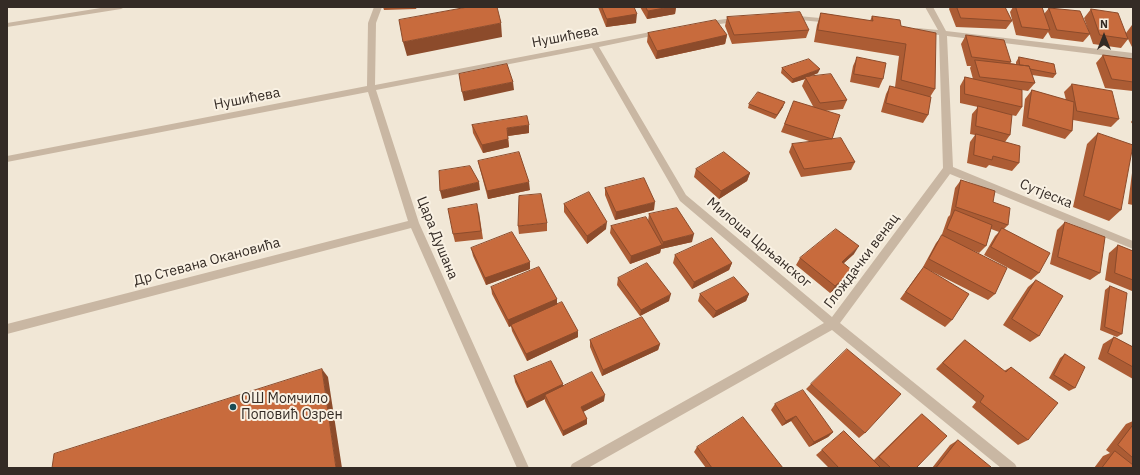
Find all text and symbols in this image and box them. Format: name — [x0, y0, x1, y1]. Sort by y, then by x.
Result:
north arrow — [1084, 16, 1124, 56]
text: N — [1100, 17, 1108, 31]
street label: Нушићева — [530, 22, 600, 52]
street label: Нушићева — [212, 84, 282, 114]
street label: Сутјеска — [1017, 176, 1075, 212]
street label: Цара Душана — [413, 194, 461, 282]
street label: Милоша Црњанског — [703, 194, 815, 292]
street label: Глождачки венац — [821, 210, 903, 312]
street label: Др Стевана Окановића — [132, 234, 282, 290]
place label: ОШ Момчило Поповић Озрен — [241, 391, 343, 424]
marker: ОШ Момчило Поповић Озрен — [228, 402, 238, 412]

